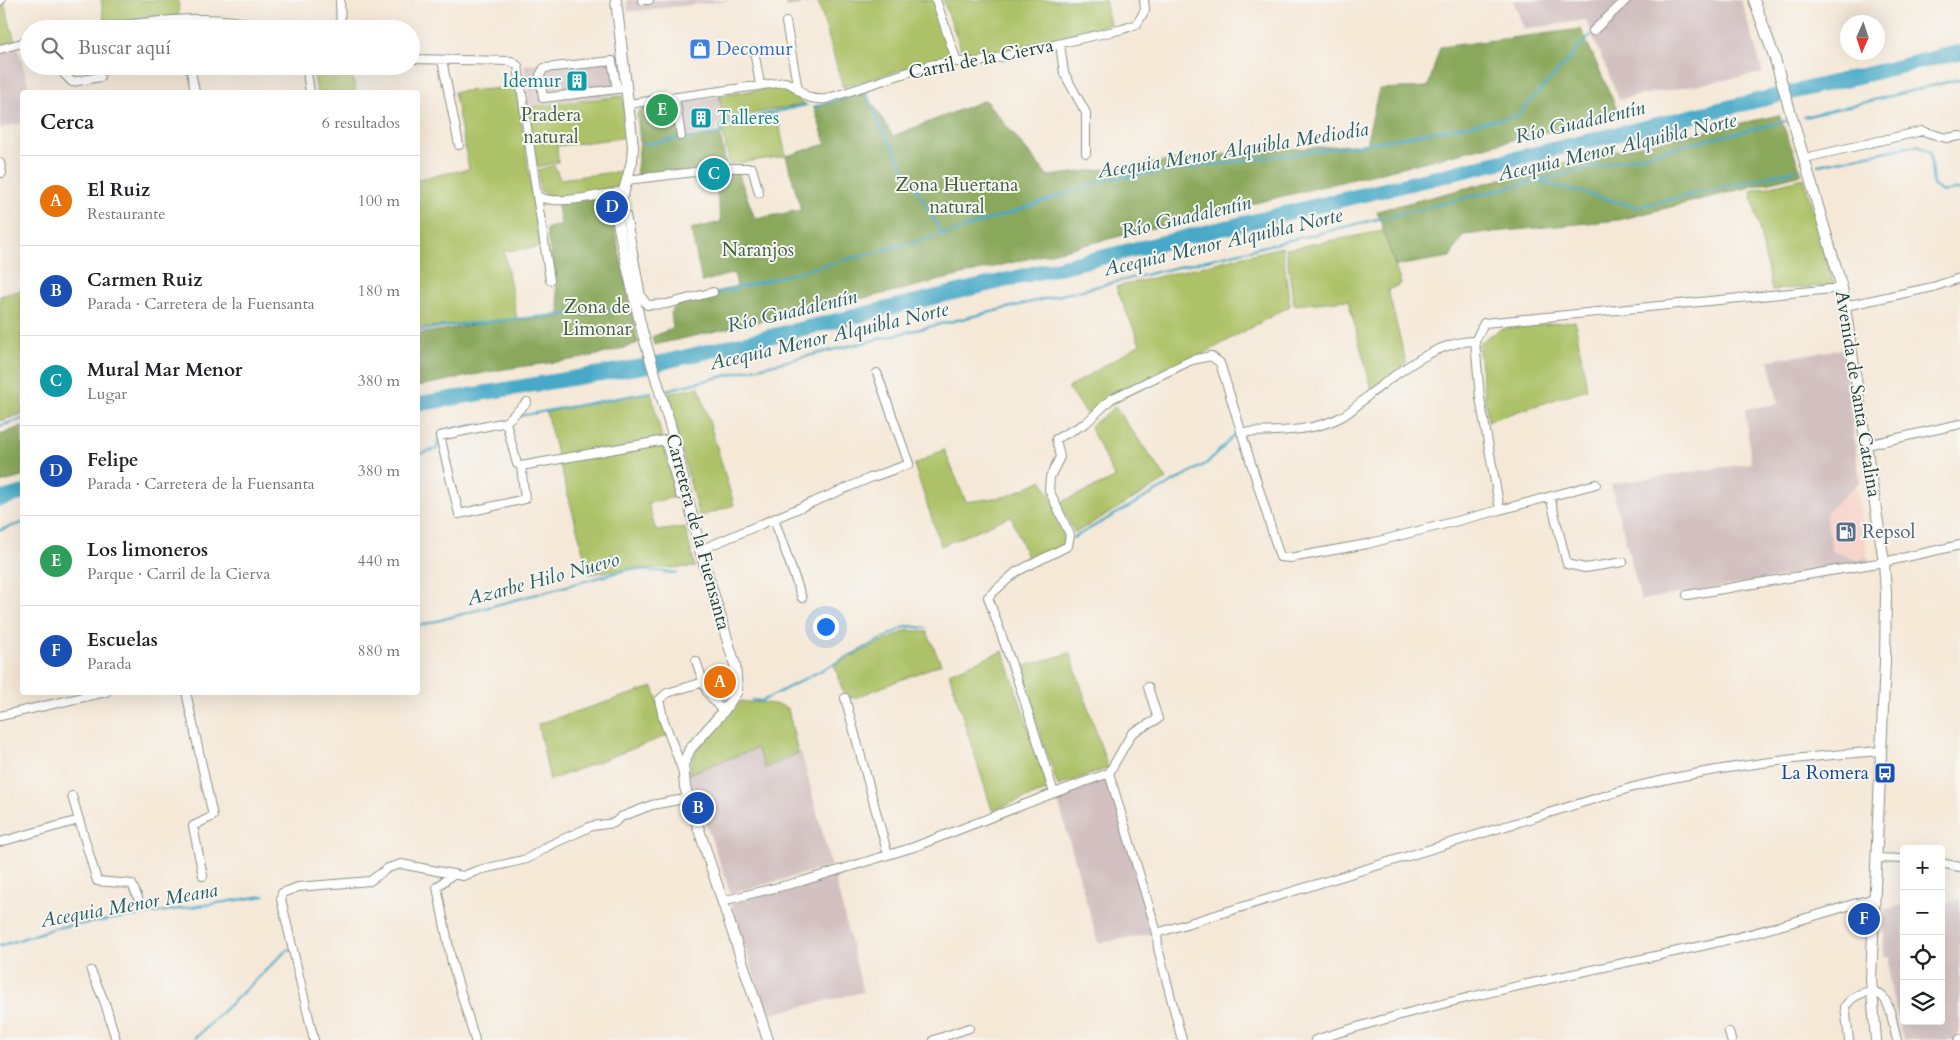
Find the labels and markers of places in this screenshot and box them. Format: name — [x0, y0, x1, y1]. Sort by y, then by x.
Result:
place label: Decomur — [716, 36, 792, 62]
shop icon: Decomur — [688, 37, 712, 61]
place label: Idemur — [502, 68, 561, 94]
building icon: Idemur — [565, 69, 589, 93]
pin: E — [646, 91, 678, 129]
place label: Talleres — [717, 105, 779, 131]
building icon: Talleres — [689, 106, 713, 130]
pin: C — [698, 155, 730, 193]
pin: D — [596, 188, 628, 226]
place label: Repsol — [1862, 519, 1916, 545]
fuel station icon: Repsol — [1834, 520, 1858, 544]
pin: A — [704, 663, 736, 701]
place label: La Romera — [1781, 760, 1869, 786]
bus stop icon: La Romera — [1873, 761, 1897, 785]
pin: B — [682, 789, 714, 827]
pin: F — [1848, 900, 1880, 938]

